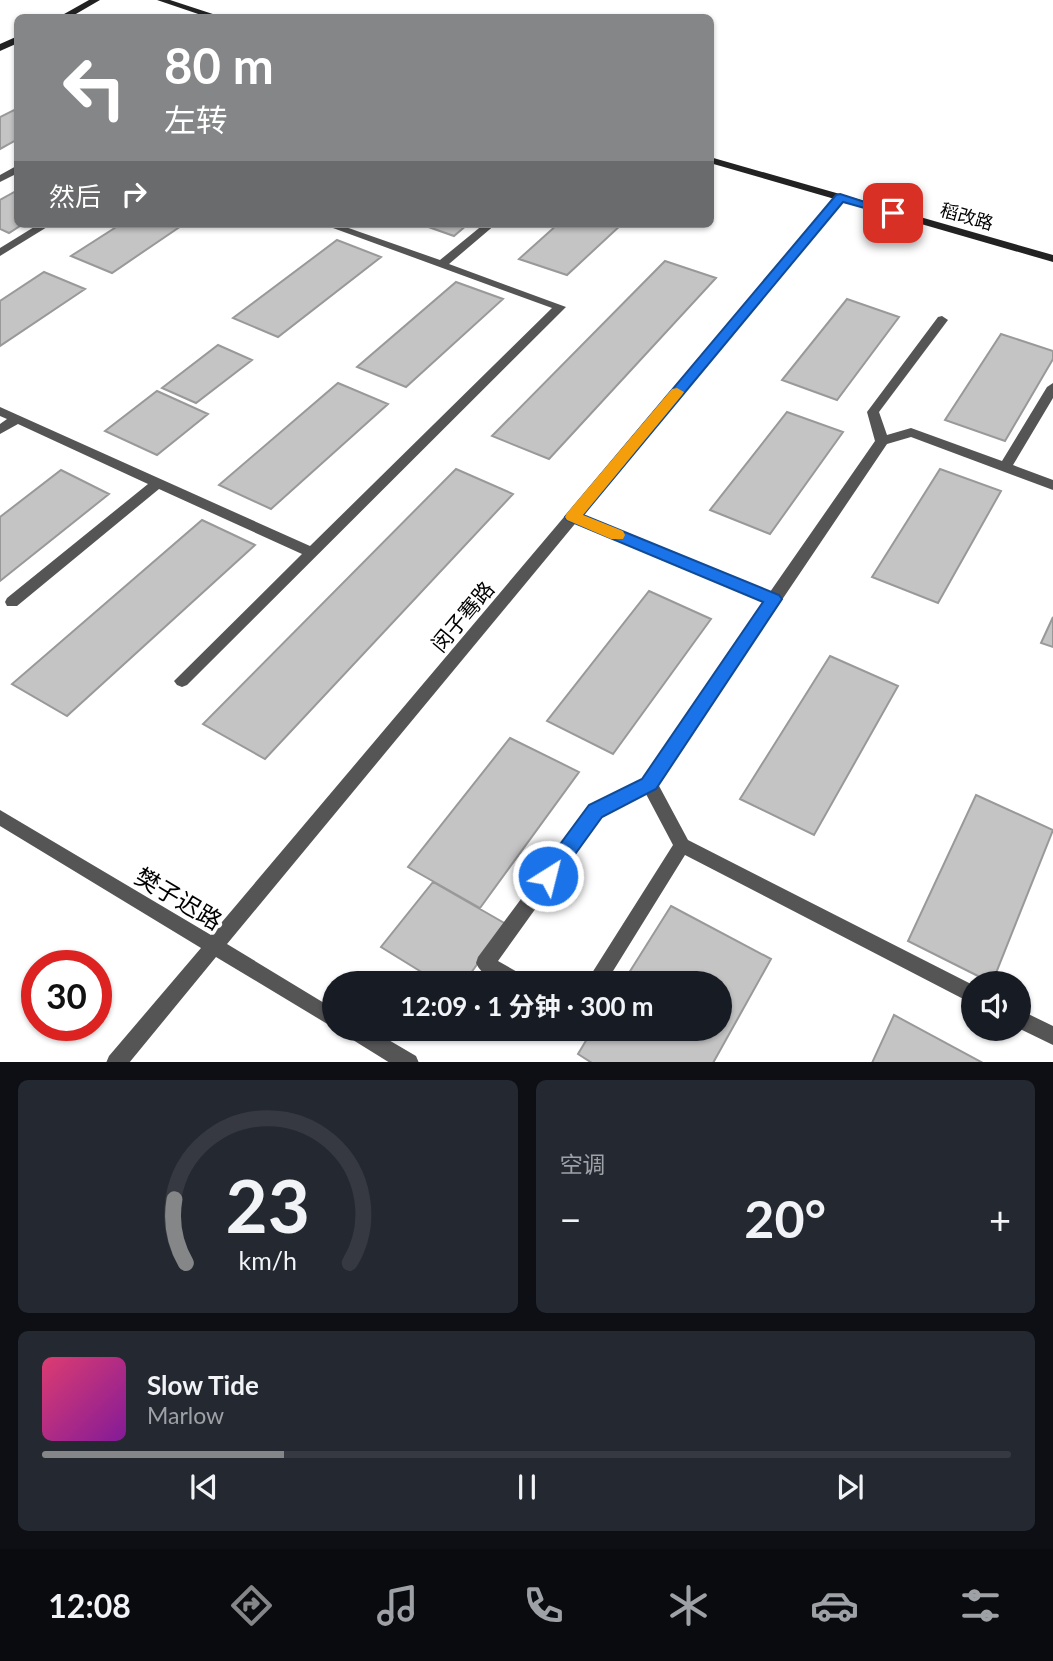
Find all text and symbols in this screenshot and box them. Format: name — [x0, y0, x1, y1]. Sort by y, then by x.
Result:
text: 80 m — [164, 36, 274, 94]
icon: left — [49, 42, 140, 133]
text: 左转 — [164, 100, 228, 139]
icon: right — [115, 175, 153, 213]
text: 然后 — [49, 180, 101, 212]
pin — [863, 183, 923, 243]
icon: arrive — [874, 194, 912, 232]
street label: 稻改路 — [938, 198, 996, 234]
street label: 闵子骞路 — [425, 576, 499, 656]
position arrow — [511, 839, 585, 913]
street label: 樊子迟路 — [130, 861, 228, 935]
speed limit sign: 30 — [21, 950, 112, 1041]
map controls — [961, 971, 1031, 1041]
button: sound — [961, 971, 1031, 1041]
text: 12:09 · 1 分钟 · 300 m — [400, 990, 654, 1022]
text: 空调 — [560, 1150, 606, 1178]
text: 23 — [226, 1161, 310, 1249]
text: 20° — [744, 1187, 826, 1249]
text: − — [560, 1196, 582, 1242]
text: + — [989, 1196, 1011, 1242]
text: km/h — [238, 1244, 297, 1274]
text: Slow Tide — [147, 1369, 259, 1401]
text: Marlow — [147, 1401, 224, 1429]
icon: previous — [185, 1468, 223, 1506]
icon: pause — [508, 1468, 546, 1506]
icon: next — [831, 1468, 869, 1506]
icon: directions — [227, 1581, 276, 1630]
icon: music — [373, 1581, 422, 1630]
icon: phone — [519, 1581, 568, 1630]
icon: climate — [664, 1581, 713, 1630]
icon: car — [810, 1581, 859, 1630]
icon: filters — [956, 1581, 1005, 1630]
text: 12:08 — [48, 1586, 131, 1625]

